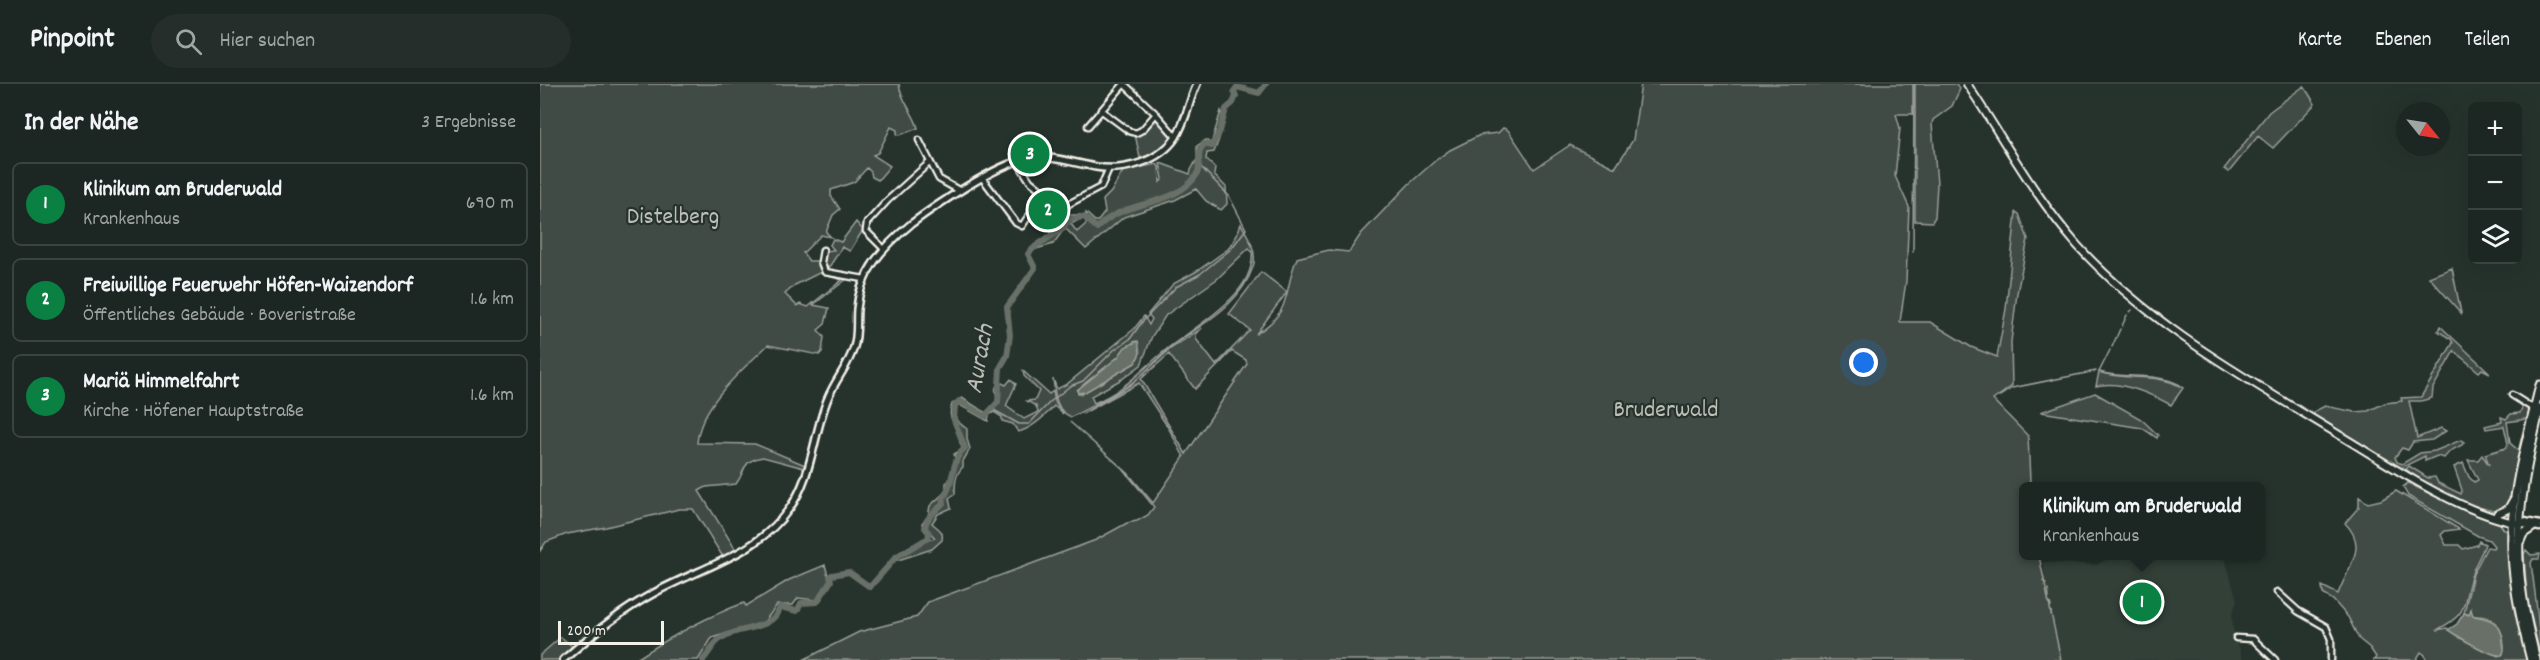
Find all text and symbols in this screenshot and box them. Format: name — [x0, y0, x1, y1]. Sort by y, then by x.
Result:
search box — [151, 14, 571, 68]
text: Pinpoint — [30, 21, 115, 61]
icon: search — [172, 25, 205, 58]
text: Hier suchen — [220, 26, 315, 57]
text: Karte — [2298, 26, 2342, 56]
text: Ebenen — [2375, 26, 2432, 56]
text: Teilen — [2465, 26, 2510, 56]
north arrow — [2396, 102, 2450, 156]
map controls — [2468, 102, 2522, 264]
button: + — [2468, 102, 2522, 156]
text: In der Nähe — [24, 105, 138, 142]
text: 3 Ergebnisse — [421, 109, 516, 137]
pin: 3 — [1010, 132, 1050, 176]
button: − — [2468, 156, 2522, 210]
text: Klinikum am Bruderwald — [83, 175, 282, 206]
pin: 2 — [1028, 188, 1068, 232]
text: 1 — [43, 190, 48, 218]
text: 690 m — [466, 190, 514, 218]
park label: Distelberg — [627, 201, 719, 235]
text: Krankenhaus — [83, 206, 180, 234]
button: layers — [2468, 210, 2522, 264]
text: Freiwillige Feuerwehr Höfen-Waizendorf — [83, 271, 413, 302]
text: 2 — [41, 286, 50, 314]
text: 1.6 km — [470, 286, 514, 314]
text: Öffentliches Gebäude · Boveristraße — [83, 302, 356, 330]
water label: Aurach — [957, 320, 1005, 396]
your location — [1849, 348, 1878, 377]
text: Mariä Himmelfahrt — [83, 367, 239, 398]
text: 3 — [41, 382, 50, 410]
text: 1.6 km — [470, 382, 514, 410]
park label: Bruderwald — [1613, 394, 1719, 428]
text: Kirche · Höfener Hauptstraße — [83, 398, 304, 426]
popup — [2019, 482, 2265, 560]
text: Klinikum am Bruderwald — [2042, 492, 2242, 523]
text: Krankenhaus — [2042, 523, 2140, 551]
pin: 1 — [2122, 580, 2162, 624]
scale bar — [558, 618, 664, 646]
text: 200 m — [567, 620, 606, 643]

